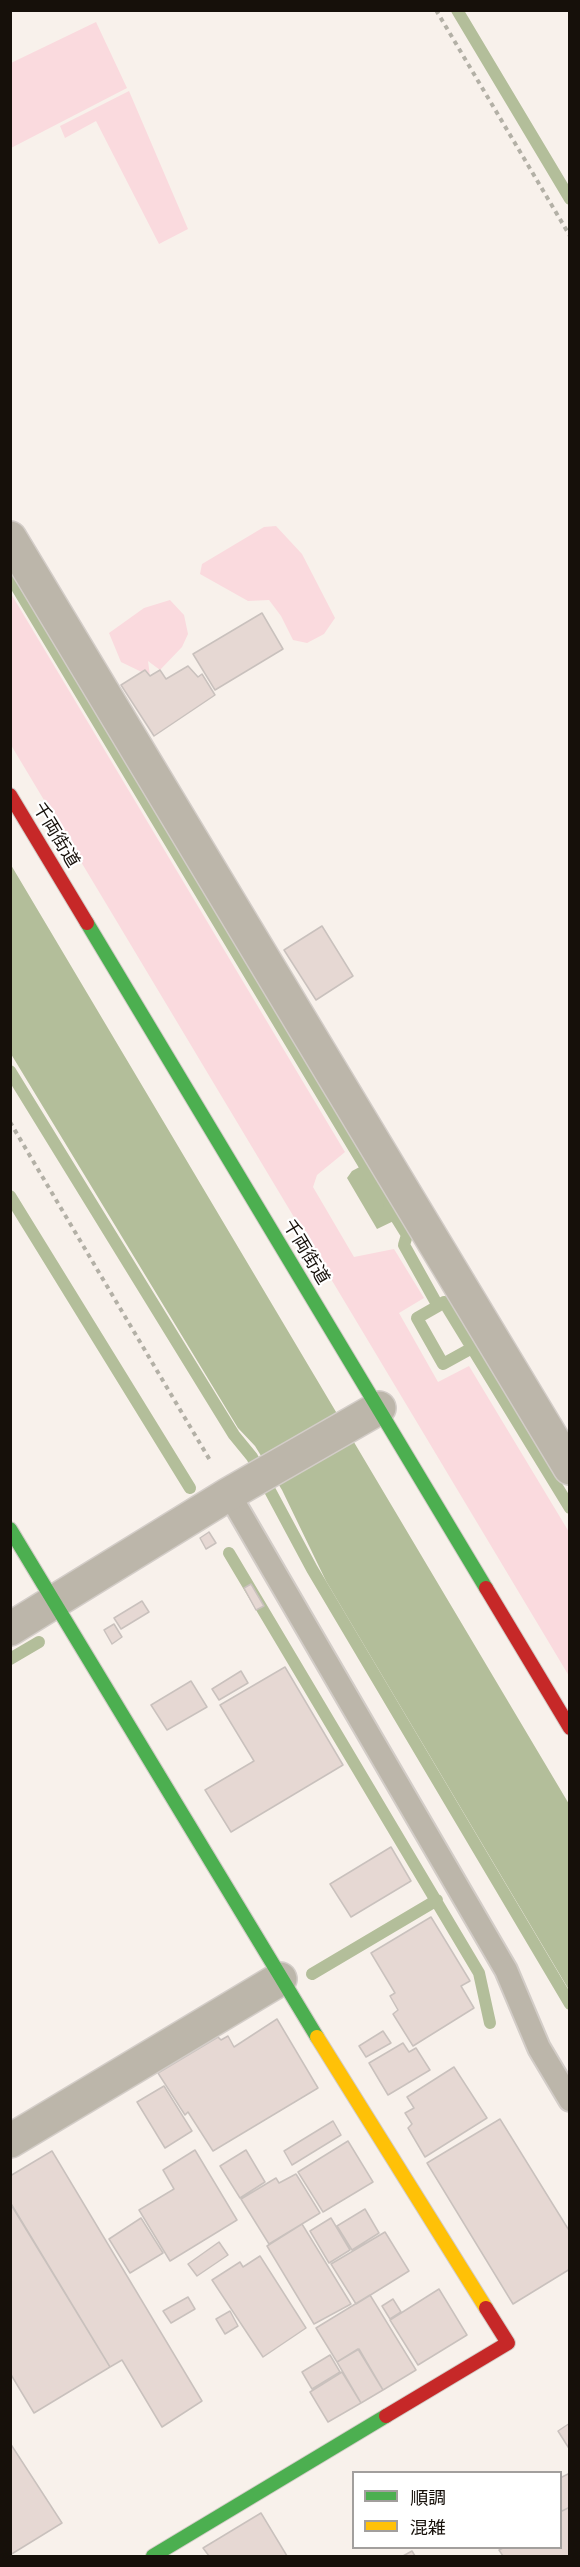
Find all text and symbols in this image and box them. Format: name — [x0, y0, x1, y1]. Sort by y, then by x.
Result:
street label: 千両街道 — [28, 799, 84, 871]
street label: 千両街道 — [278, 1216, 334, 1288]
legend — [352, 2471, 562, 2549]
text: 順調 — [410, 2490, 446, 2508]
text: 混雑 — [410, 2520, 446, 2538]

